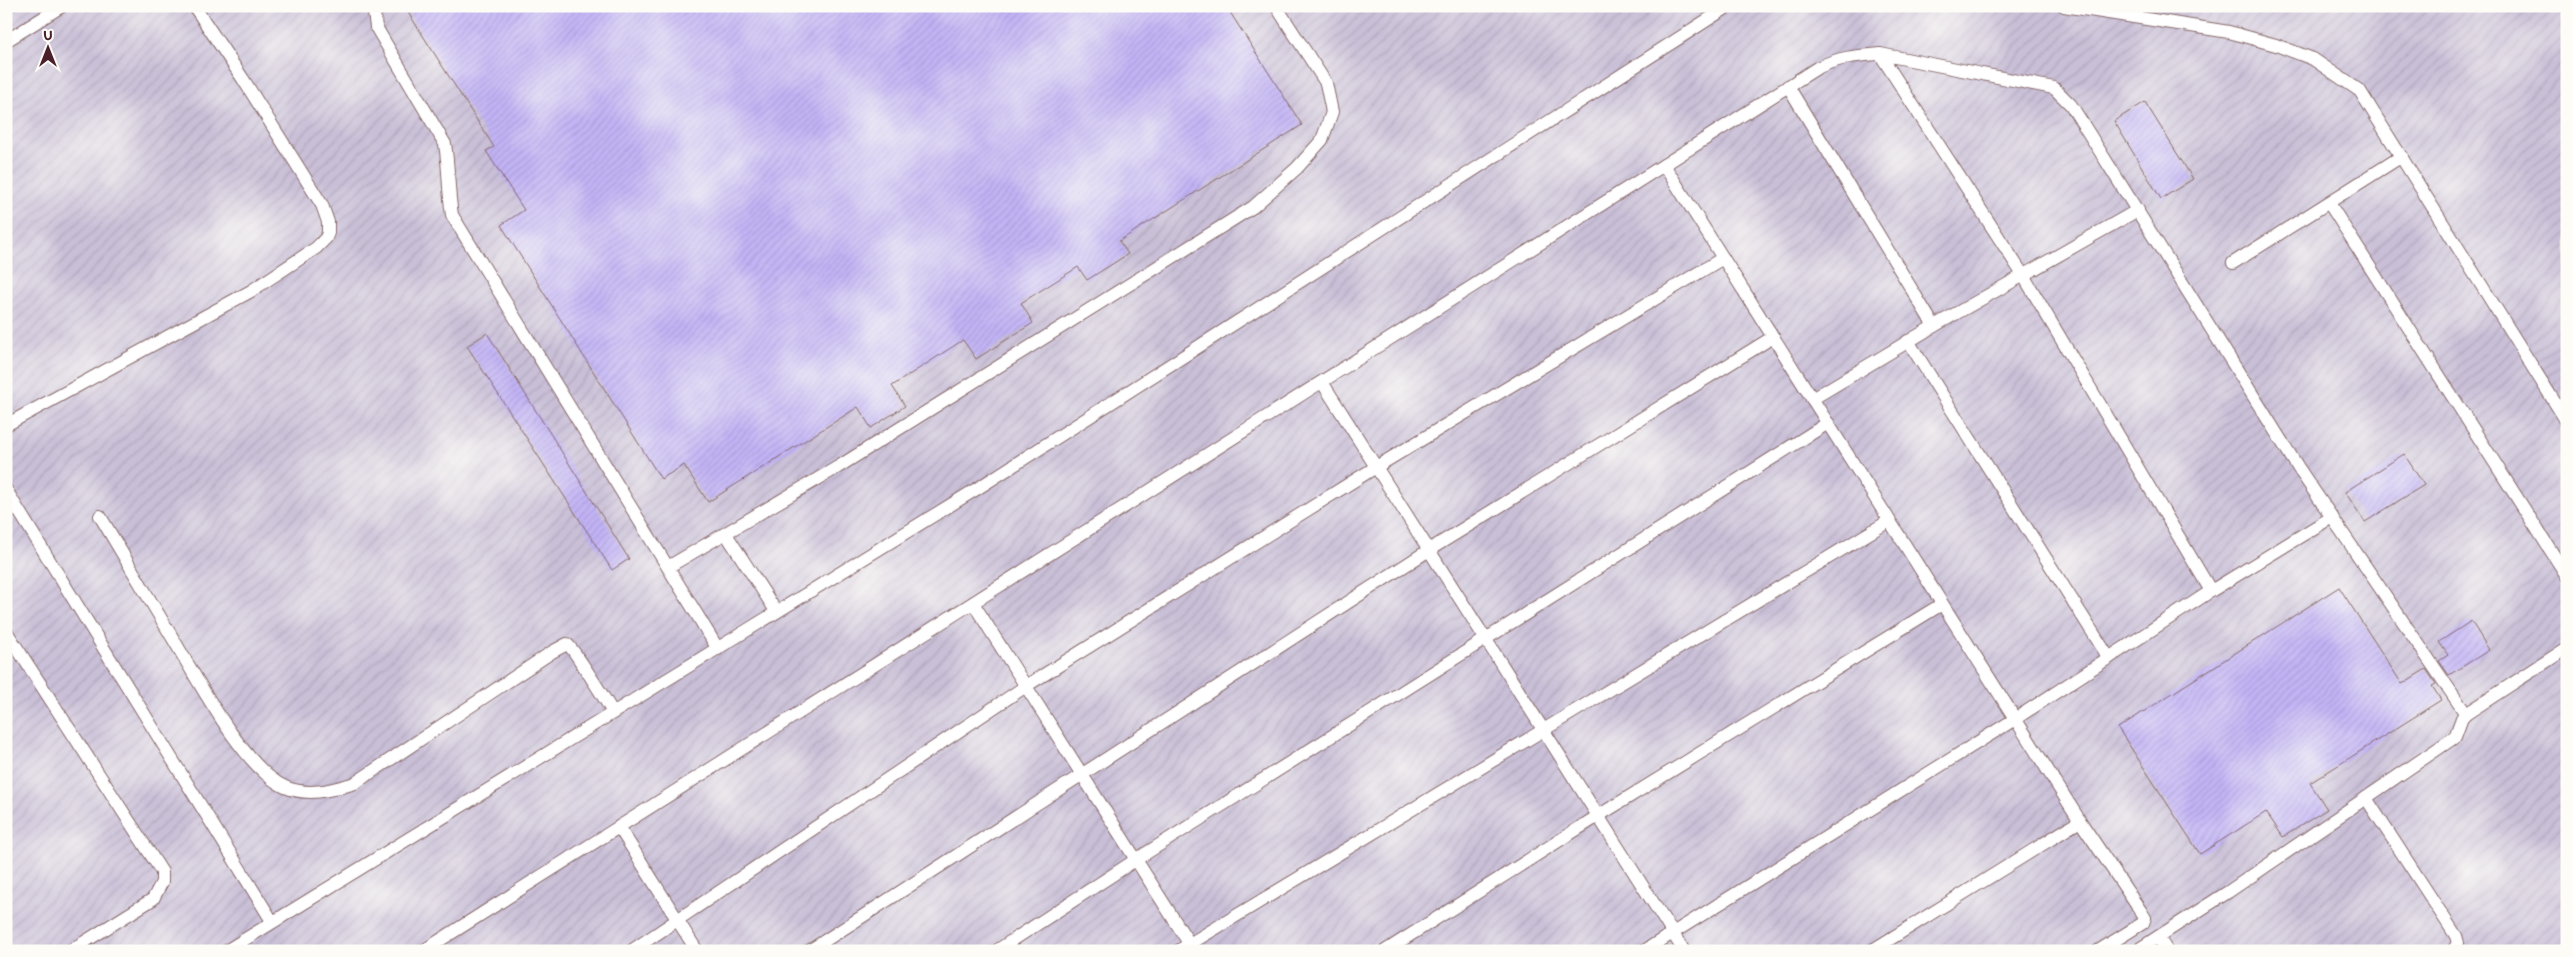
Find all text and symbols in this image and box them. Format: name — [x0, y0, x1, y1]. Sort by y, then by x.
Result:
north arrow — [22, 22, 72, 72]
text: U — [43, 27, 53, 44]

